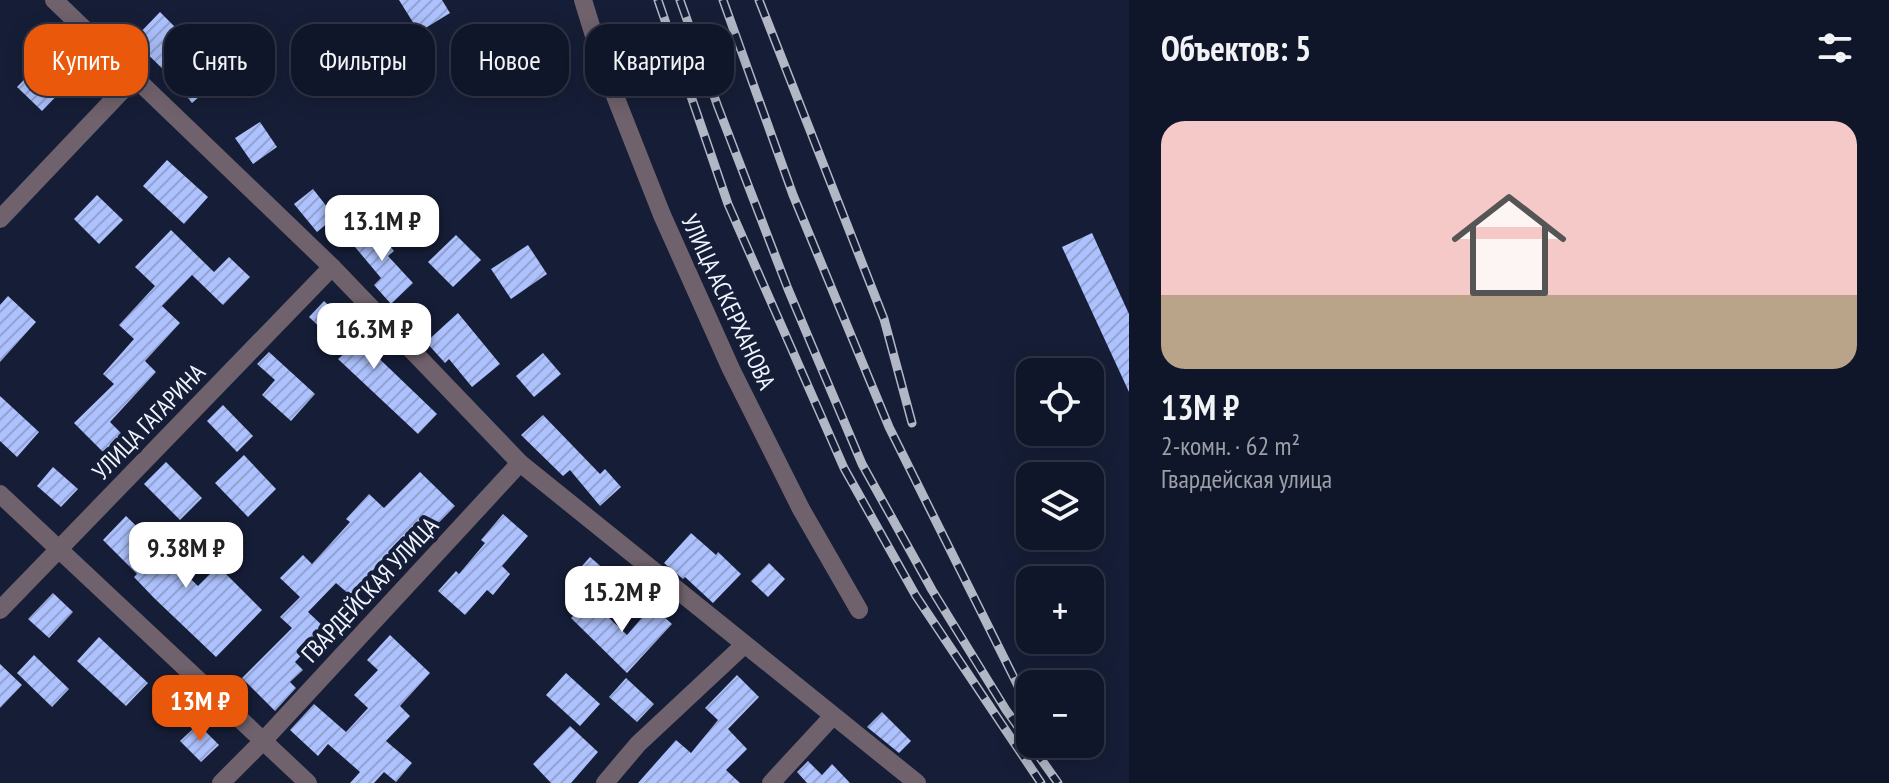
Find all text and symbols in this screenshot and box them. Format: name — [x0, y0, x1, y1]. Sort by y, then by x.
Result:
chip: Купить — [24, 24, 148, 96]
chip: Снять — [164, 24, 275, 96]
chip: Фильтры — [291, 24, 435, 96]
chip: Новое — [451, 24, 569, 96]
chip: Квартира — [585, 24, 734, 96]
text: Объектов: 5 — [1161, 26, 1311, 70]
icon: filters — [1813, 26, 1857, 70]
icon: home — [1437, 173, 1581, 317]
pin: 13.1M ₽ — [308, 195, 456, 263]
text: 13.1M ₽ — [343, 204, 421, 237]
street label: УЛИЦА АСКЕРХАНОВА — [674, 209, 783, 395]
pin: 16.3M ₽ — [300, 303, 448, 371]
text: 16.3M ₽ — [335, 312, 413, 345]
street label: УЛИЦА ГАГАРИНА — [85, 357, 212, 486]
map controls — [1016, 358, 1104, 758]
button: locate — [1016, 358, 1104, 446]
text: 13M ₽ — [1161, 385, 1239, 429]
text: 2-комн. · 62 m² — [1161, 429, 1300, 462]
button: layers — [1016, 462, 1104, 550]
text: Гвардейская улица — [1161, 462, 1332, 495]
street label: ГВАРДЕЙСКАЯ УЛИЦА — [294, 510, 445, 669]
pin: 9.38M ₽ — [112, 522, 260, 590]
text: 9.38M ₽ — [147, 531, 225, 564]
pin: 15.2M ₽ — [548, 566, 696, 634]
button: + — [1016, 566, 1104, 654]
text: 15.2M ₽ — [583, 575, 661, 608]
button: − — [1016, 670, 1104, 758]
pin: 13M ₽ — [144, 675, 256, 743]
text: 13M ₽ — [170, 684, 230, 717]

